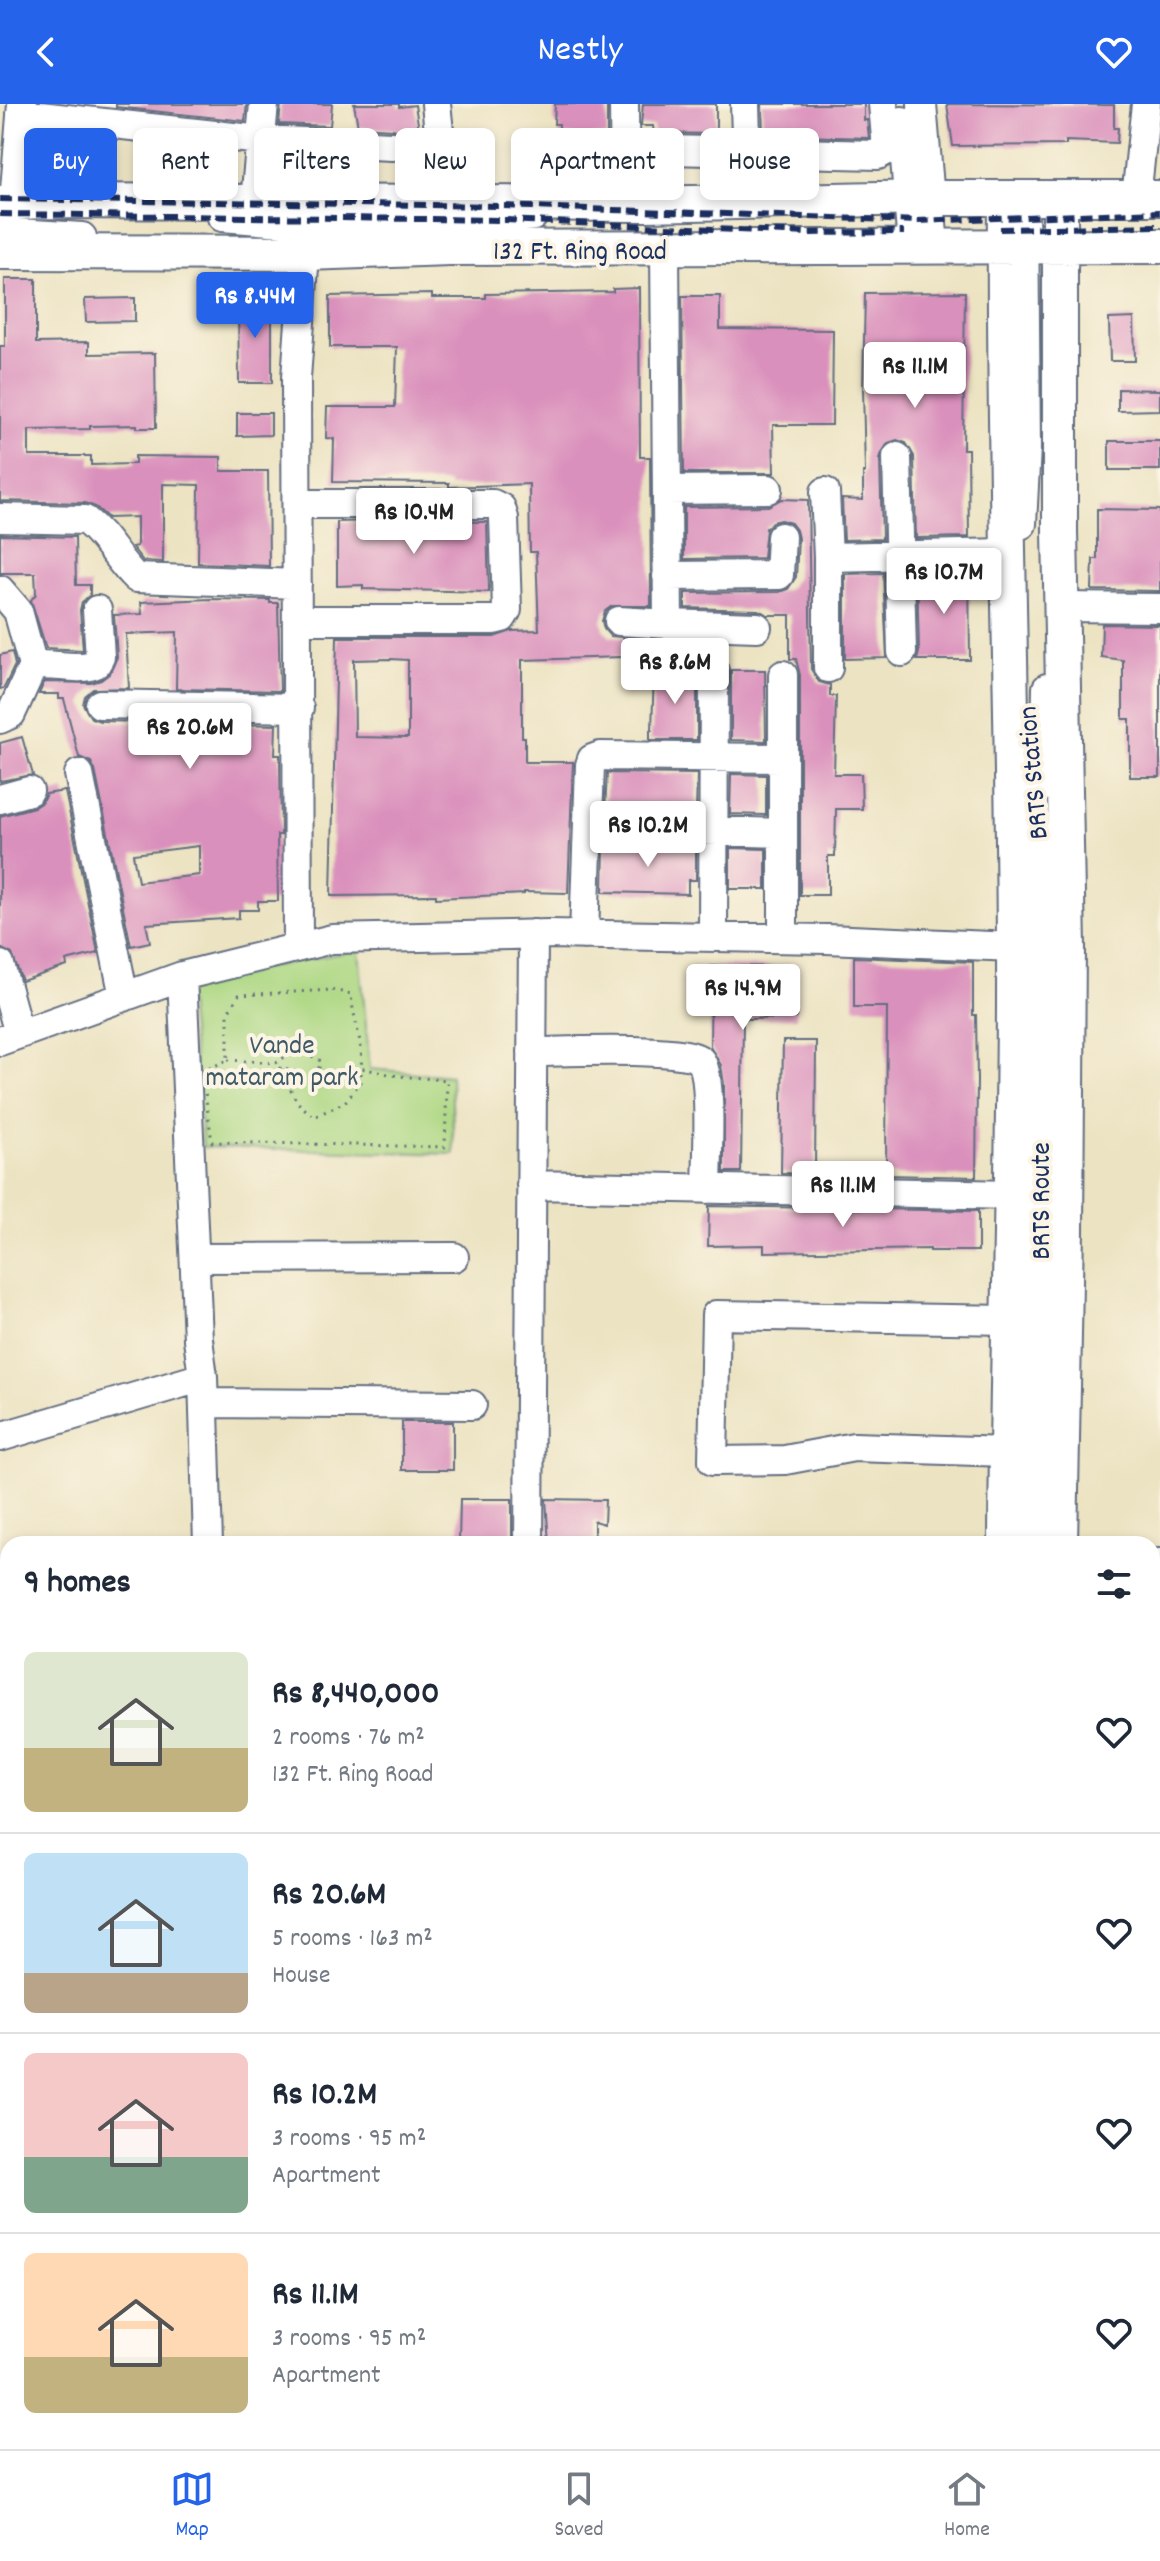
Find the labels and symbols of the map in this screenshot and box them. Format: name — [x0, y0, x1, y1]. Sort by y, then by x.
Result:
street label: 132 Ft. Ring Road — [493, 234, 667, 274]
pin: Rs 8.44M — [172, 272, 338, 340]
pin: Rs 11.1M — [832, 342, 998, 410]
pin: Rs 10.4M — [331, 488, 497, 556]
pin: Rs 10.7M — [861, 548, 1027, 616]
pin: Rs 8.6M — [601, 638, 749, 706]
pin: Rs 20.6M — [107, 703, 273, 771]
street label: BRTS Station — [1010, 704, 1062, 841]
pin: Rs 10.2M — [565, 801, 731, 869]
pin: Rs 14.9M — [660, 964, 826, 1032]
park label: Vande mataram park — [206, 1028, 358, 1100]
street label: BRTS Route — [1024, 1142, 1064, 1260]
pin: Rs 11.1M — [760, 1161, 926, 1229]

